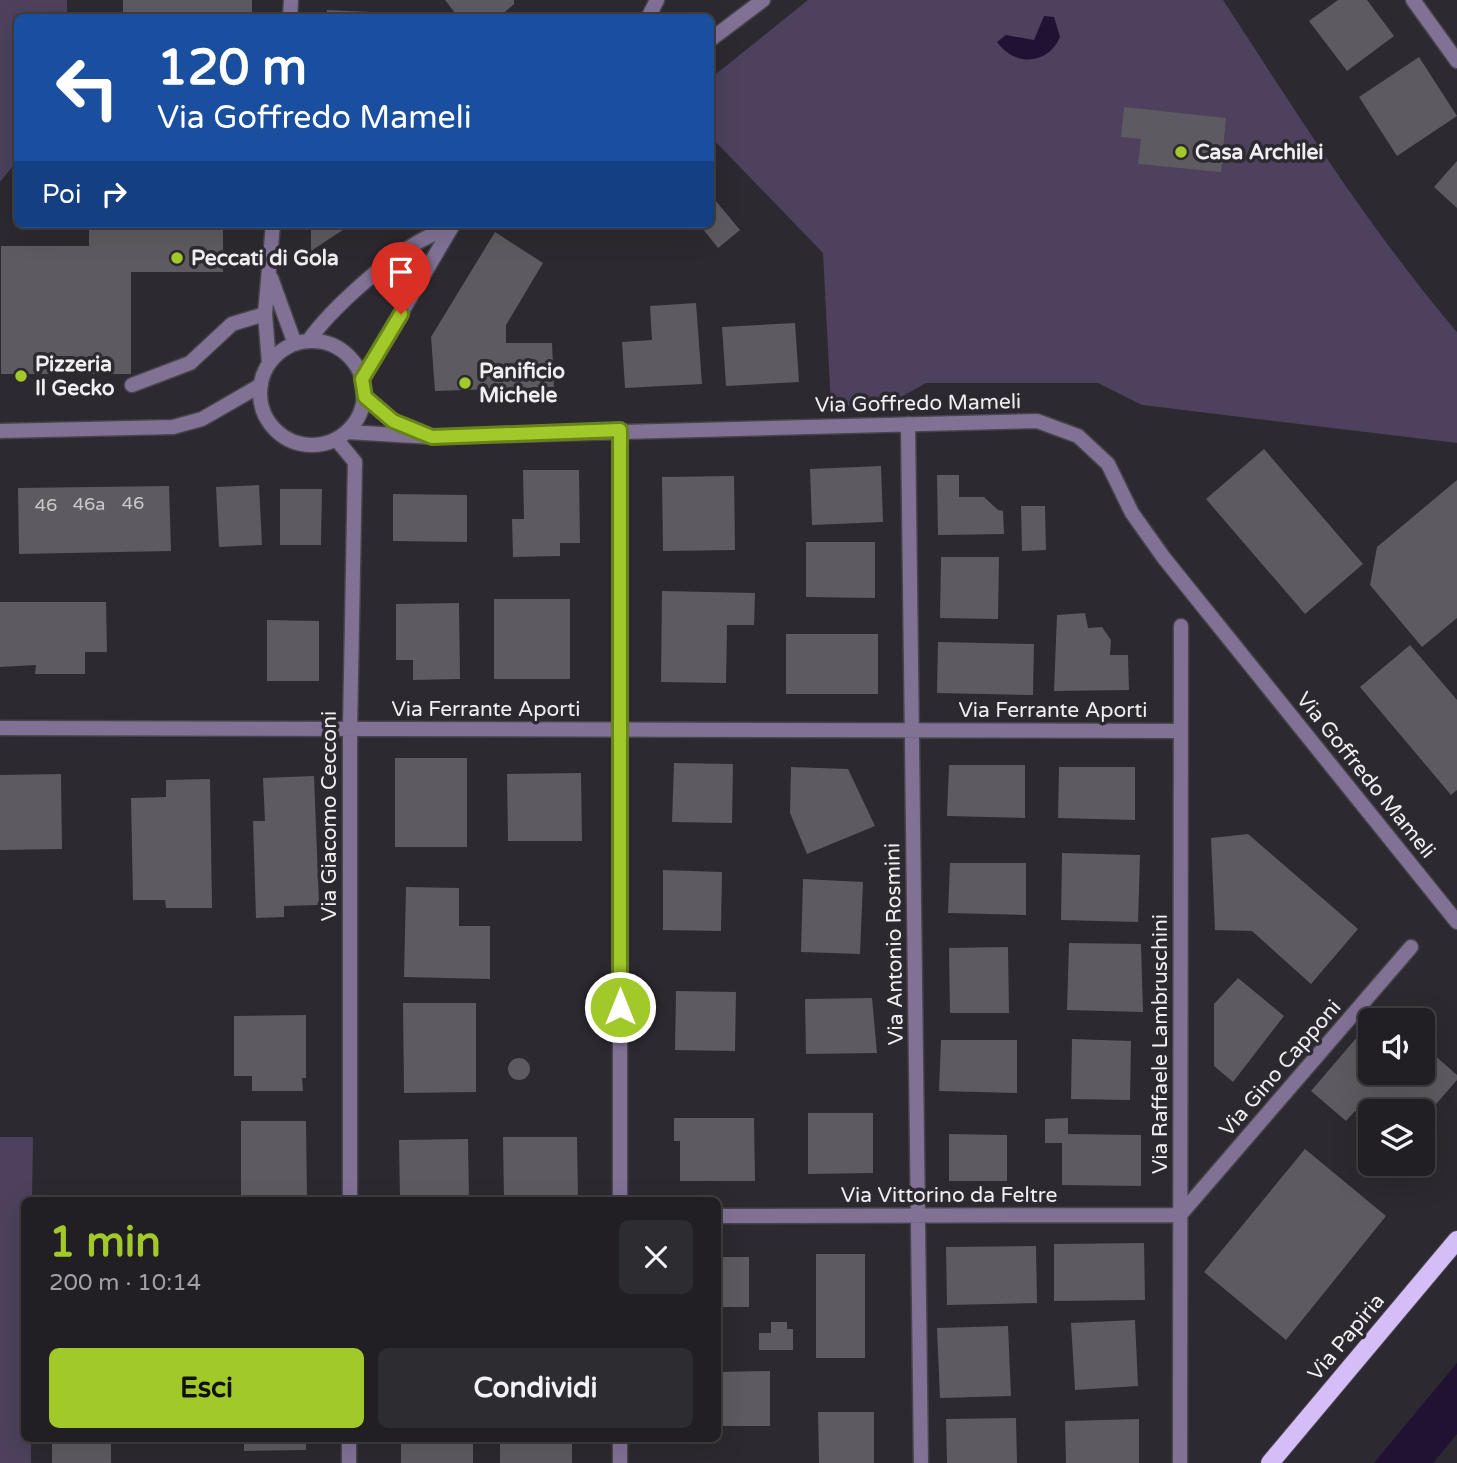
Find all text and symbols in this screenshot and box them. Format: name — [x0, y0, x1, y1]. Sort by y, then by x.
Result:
text: 120 m — [157, 39, 307, 98]
icon: left — [42, 42, 133, 133]
text: Via Goffredo Mameli — [157, 99, 472, 137]
place label: Casa Archilei — [1195, 140, 1324, 165]
marker: Casa Archilei — [1173, 144, 1189, 160]
icon: right — [95, 175, 133, 213]
text: Poi — [42, 179, 81, 210]
pin — [371, 242, 431, 314]
place label: Peccati di Gola — [191, 246, 339, 271]
marker: Peccati di Gola — [169, 250, 185, 266]
icon: arrive — [382, 253, 420, 291]
place label: Pizzeria Il Gecko — [35, 352, 115, 401]
place label: Panificio Michele — [479, 359, 565, 408]
marker: Pizzeria Il Gecko — [13, 368, 29, 384]
marker: Panificio Michele — [457, 375, 473, 391]
street label: Via Goffredo Mameli — [815, 389, 1021, 418]
house number: 46 — [122, 492, 144, 514]
house number: 46a — [73, 493, 105, 515]
house number: 46 — [35, 494, 57, 516]
street label: Via Goffredo Mameli — [1291, 687, 1440, 863]
street label: Via Ferrante Aporti — [391, 697, 581, 722]
street label: Via Ferrante Aporti — [958, 698, 1148, 723]
street label: Via Giacomo Cecconi — [317, 711, 342, 921]
street label: Via Antonio Rosmini — [880, 843, 909, 1045]
street label: Via Raffaele Lambruschini — [1148, 914, 1173, 1174]
position arrow — [583, 970, 657, 1044]
street label: Via Gino Capponi — [1214, 995, 1346, 1142]
map controls — [1358, 1008, 1435, 1176]
button: sound — [1358, 1008, 1435, 1085]
button: layers — [1358, 1099, 1435, 1176]
street label: Via Vittorino da Feltre — [841, 1183, 1057, 1208]
text: 1 min — [49, 1217, 161, 1268]
button: close — [619, 1220, 693, 1294]
text: 200 m · 10:14 — [49, 1269, 201, 1297]
street label: Via Papiria — [1303, 1289, 1390, 1386]
button: Esci — [49, 1348, 364, 1428]
button: Condividi — [378, 1348, 693, 1428]

